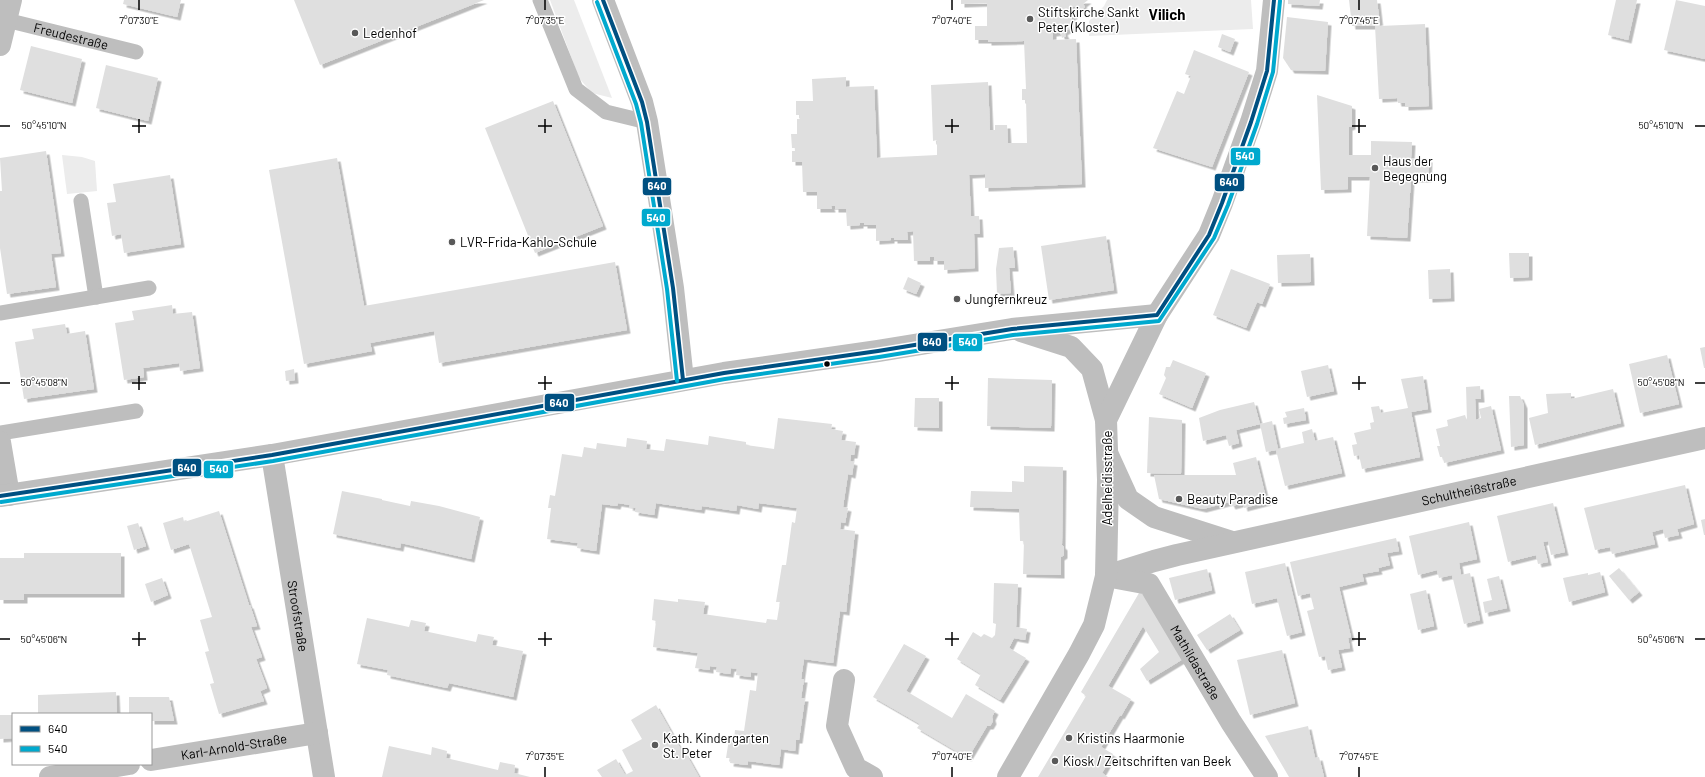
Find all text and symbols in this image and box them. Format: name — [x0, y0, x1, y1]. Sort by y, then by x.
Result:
place label: Stiftskirche Sankt Peter (Kloster) — [1038, 4, 1139, 35]
district label: Vilich — [1149, 5, 1185, 23]
text: 7°07'30"E — [119, 14, 159, 26]
text: 7°07'35"E — [525, 14, 565, 26]
text: 7°07'40"E — [932, 14, 972, 26]
marker: Stiftskirche Sankt Peter (Kloster) — [1025, 14, 1035, 24]
text: 7°07'45"E — [1339, 14, 1379, 26]
street label: Freudestraße — [32, 19, 110, 53]
place label: Ledenhof — [363, 25, 417, 41]
marker: Ledenhof — [350, 28, 360, 38]
text: 50°45'10"N — [21, 119, 67, 131]
text: 50°45'10"N — [1638, 119, 1684, 131]
line badge: 540 — [1230, 147, 1261, 166]
text: 540 — [1236, 149, 1254, 162]
place label: Haus der Begegnung — [1383, 153, 1447, 184]
marker: Haus der Begegnung — [1370, 163, 1380, 173]
line badge: 640 — [1214, 173, 1245, 192]
text: 640 — [1220, 175, 1238, 188]
line badge: 640 — [642, 177, 672, 196]
text: 640 — [648, 179, 666, 192]
line badge: 540 — [641, 208, 671, 227]
text: 540 — [647, 211, 665, 224]
place label: LVR-Frida-Kahlo-Schule — [460, 234, 597, 250]
marker: LVR-Frida-Kahlo-Schule — [447, 237, 457, 247]
place label: Jungfernkreuz — [965, 291, 1047, 307]
marker: Jungfernkreuz — [952, 294, 962, 304]
line badge: 640 — [917, 332, 948, 352]
line badge: 540 — [952, 333, 983, 352]
text: 640 — [923, 335, 941, 348]
text: 540 — [959, 335, 977, 348]
unlabelled marker — [822, 359, 832, 369]
text: 50°45'08"N — [21, 376, 67, 388]
text: 50°45'08"N — [1638, 376, 1684, 388]
line badge: 640 — [544, 393, 575, 412]
text: 640 — [550, 396, 568, 409]
street label: Adelheidisstraße — [1099, 430, 1115, 525]
line badge: 640 — [172, 458, 202, 477]
line badge: 540 — [203, 460, 234, 479]
text: 640 — [178, 461, 196, 474]
text: 540 — [210, 462, 228, 475]
street label: Schultheißstraße — [1420, 472, 1518, 509]
place label: Beauty Paradise — [1187, 491, 1278, 507]
marker: Beauty Paradise — [1174, 494, 1184, 504]
street label: Stroofstraße — [284, 579, 312, 653]
street label: Mathildastraße — [1167, 622, 1224, 703]
text: 50°45'06"N — [21, 633, 67, 645]
text: 50°45'06"N — [1638, 633, 1684, 645]
legend — [12, 713, 152, 765]
text: 640 — [48, 721, 68, 735]
street label: Karl-Arnold-Straße — [180, 730, 288, 763]
place label: Kath. Kindergarten St. Peter — [663, 730, 769, 761]
place label: Kristins Haarmonie — [1077, 730, 1185, 746]
marker: Kristins Haarmonie — [1064, 733, 1074, 743]
marker: Kath. Kindergarten St. Peter — [650, 740, 660, 750]
text: 540 — [48, 741, 68, 755]
text: 7°07'35"E — [525, 750, 565, 762]
text: 7°07'40"E — [932, 750, 972, 762]
text: 7°07'45"E — [1339, 750, 1379, 762]
place label: Kiosk / Zeitschriften van Beek — [1063, 753, 1232, 769]
marker: Kiosk / Zeitschriften van Beek — [1050, 756, 1060, 766]

